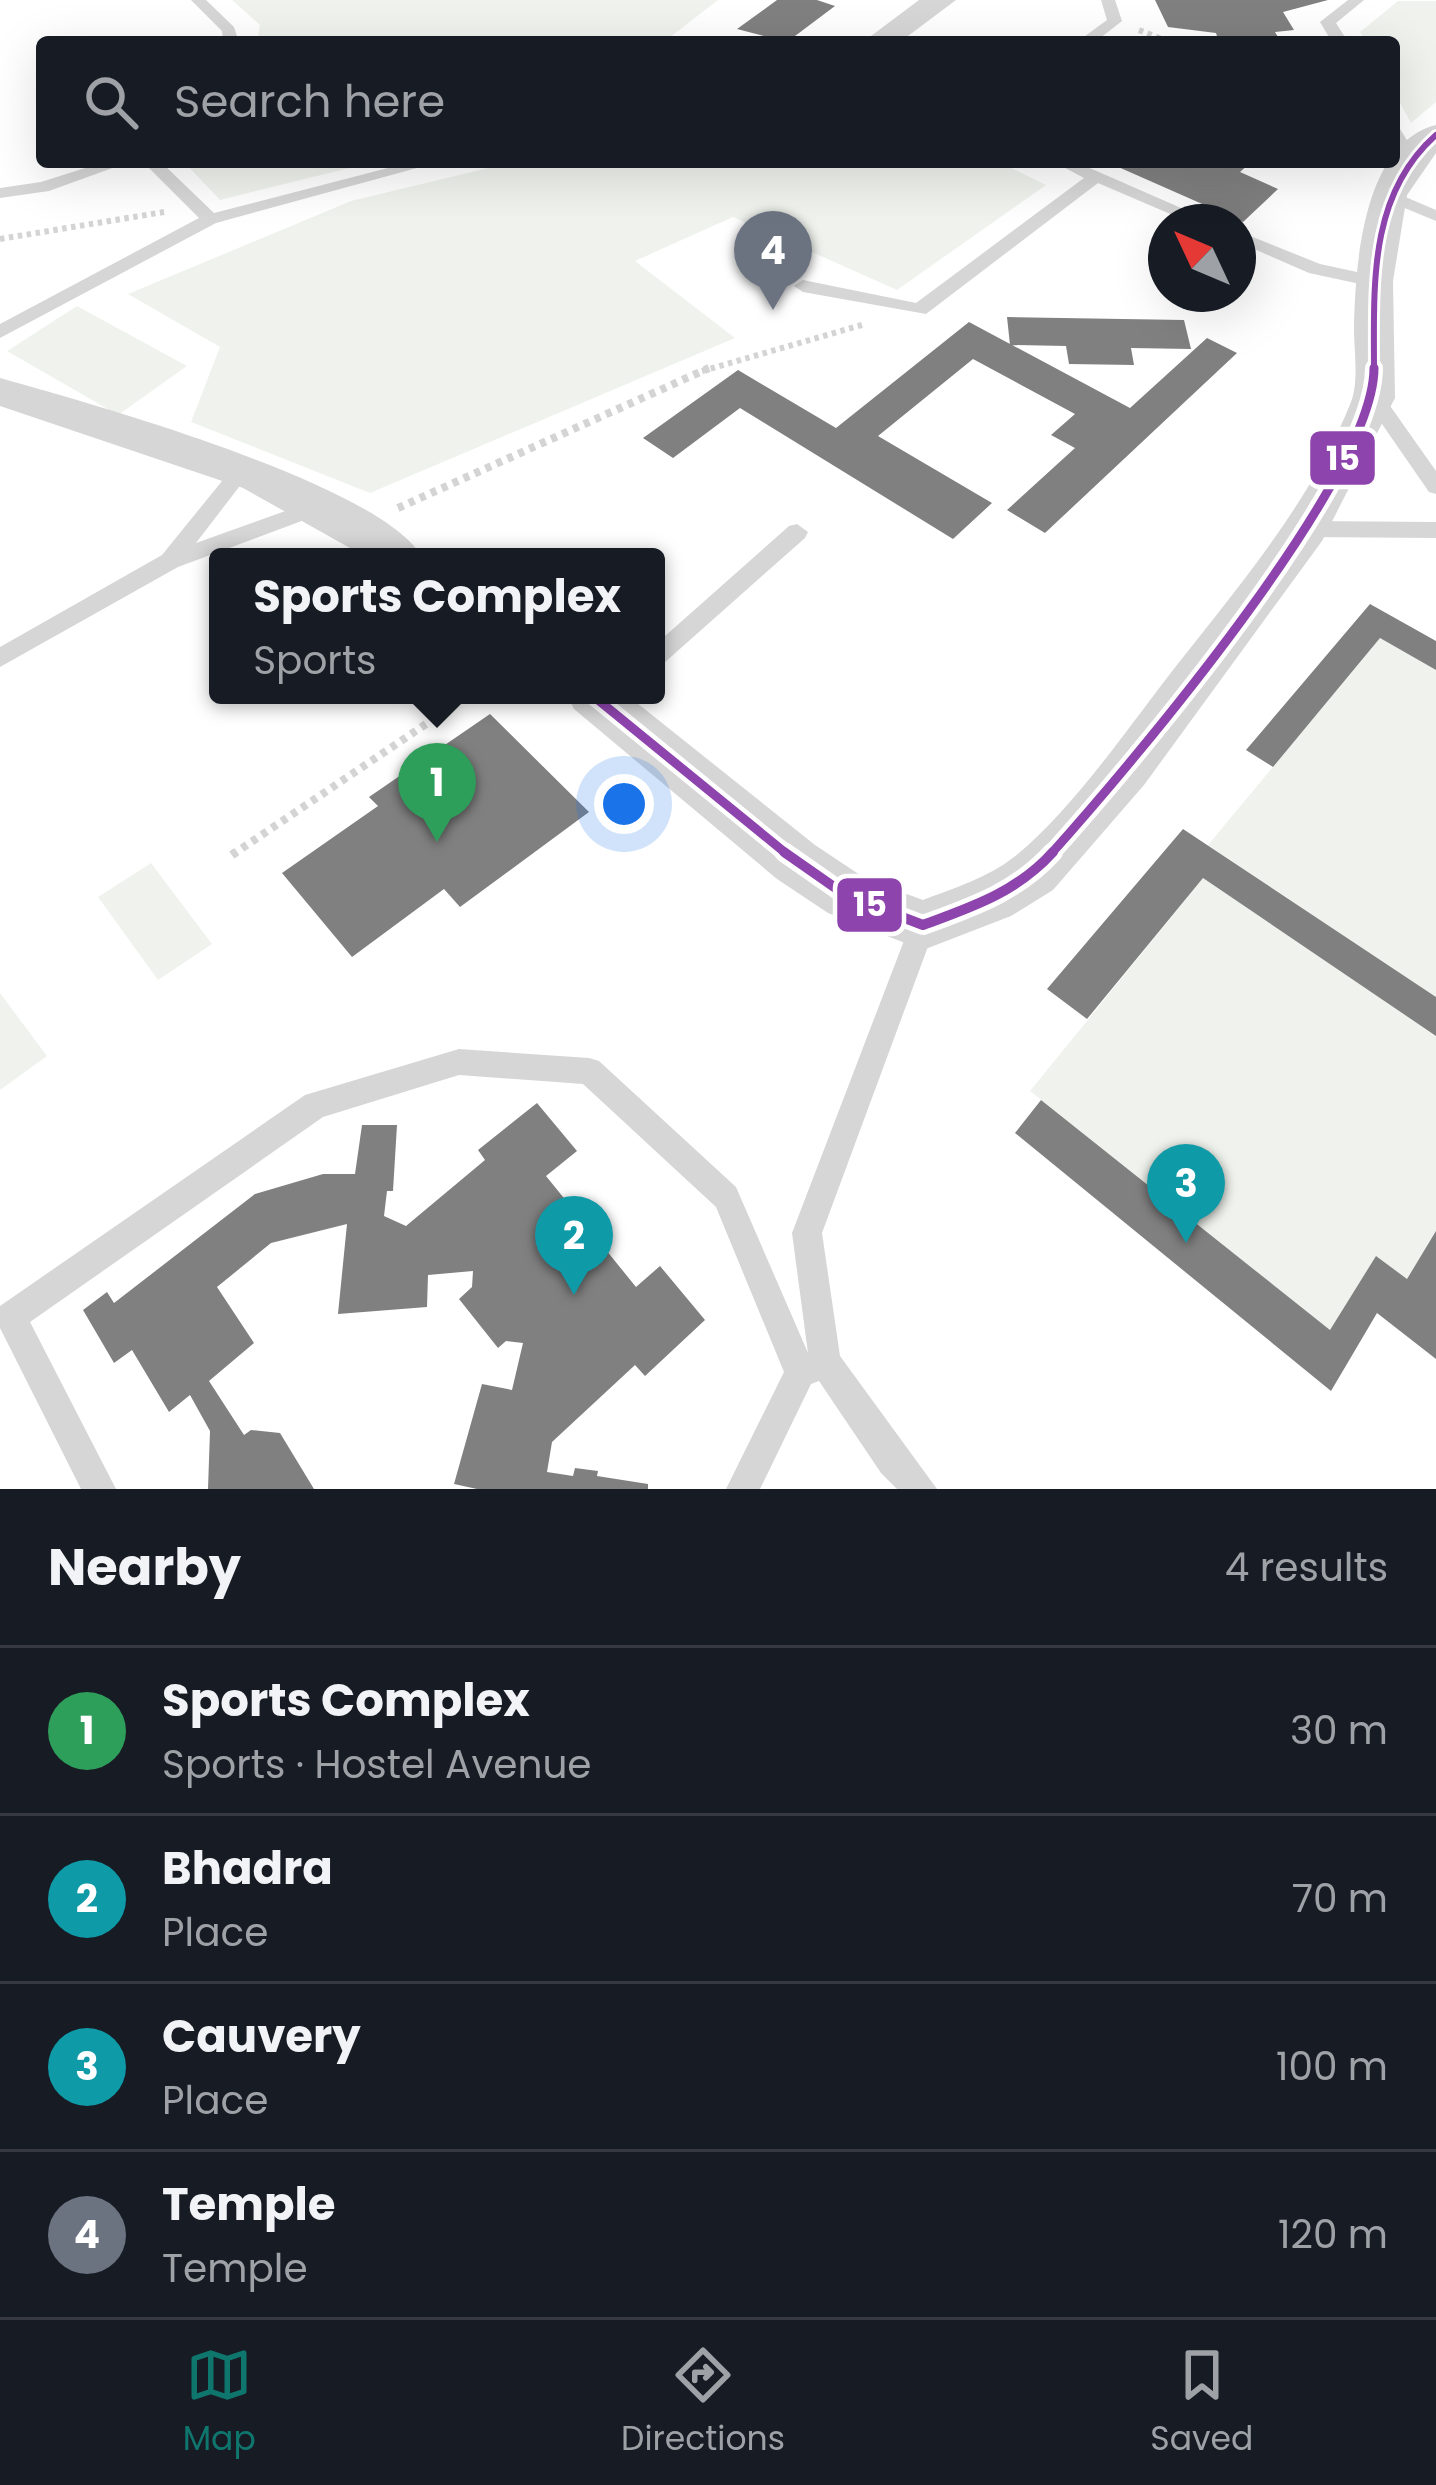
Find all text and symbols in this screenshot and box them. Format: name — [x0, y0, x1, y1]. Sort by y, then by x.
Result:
search box — [36, 36, 1400, 168]
icon: search — [78, 69, 144, 135]
text: Search here — [174, 70, 445, 133]
north arrow — [1148, 204, 1256, 312]
pin: 4 — [734, 211, 812, 310]
line badge: 15 — [1308, 429, 1377, 487]
text: 15 — [1326, 435, 1360, 482]
popup — [209, 548, 665, 704]
text: Sports Complex — [253, 565, 621, 628]
text: Sports — [253, 633, 376, 688]
pin: 1 — [398, 743, 476, 842]
your location — [594, 774, 654, 834]
line badge: 15 — [835, 876, 904, 934]
text: 15 — [853, 881, 887, 928]
pin: 3 — [1147, 1144, 1225, 1243]
pin: 2 — [535, 1196, 613, 1295]
text: Nearby — [48, 1531, 241, 1603]
text: 4 results — [1225, 1540, 1388, 1595]
text: Sports Complex — [162, 1669, 530, 1732]
text: 1 — [80, 1703, 94, 1758]
text: 30 m — [1290, 1703, 1388, 1758]
text: Sports · Hostel Avenue — [162, 1737, 592, 1792]
text: Bhadra — [162, 1837, 333, 1900]
text: 2 — [76, 1871, 98, 1926]
text: 70 m — [1292, 1871, 1388, 1926]
text: Place — [162, 1905, 268, 1960]
text: Cauvery — [162, 2005, 361, 2068]
text: 3 — [75, 2039, 99, 2094]
text: 100 m — [1276, 2039, 1388, 2094]
text: Place — [162, 2073, 268, 2128]
text: Temple — [162, 2173, 336, 2236]
text: 4 — [74, 2207, 100, 2262]
text: 120 m — [1278, 2207, 1388, 2262]
text: Temple — [162, 2241, 308, 2296]
tab: Map — [183, 2342, 256, 2464]
tab: Directions — [621, 2342, 785, 2464]
tab: Saved — [1150, 2342, 1253, 2464]

